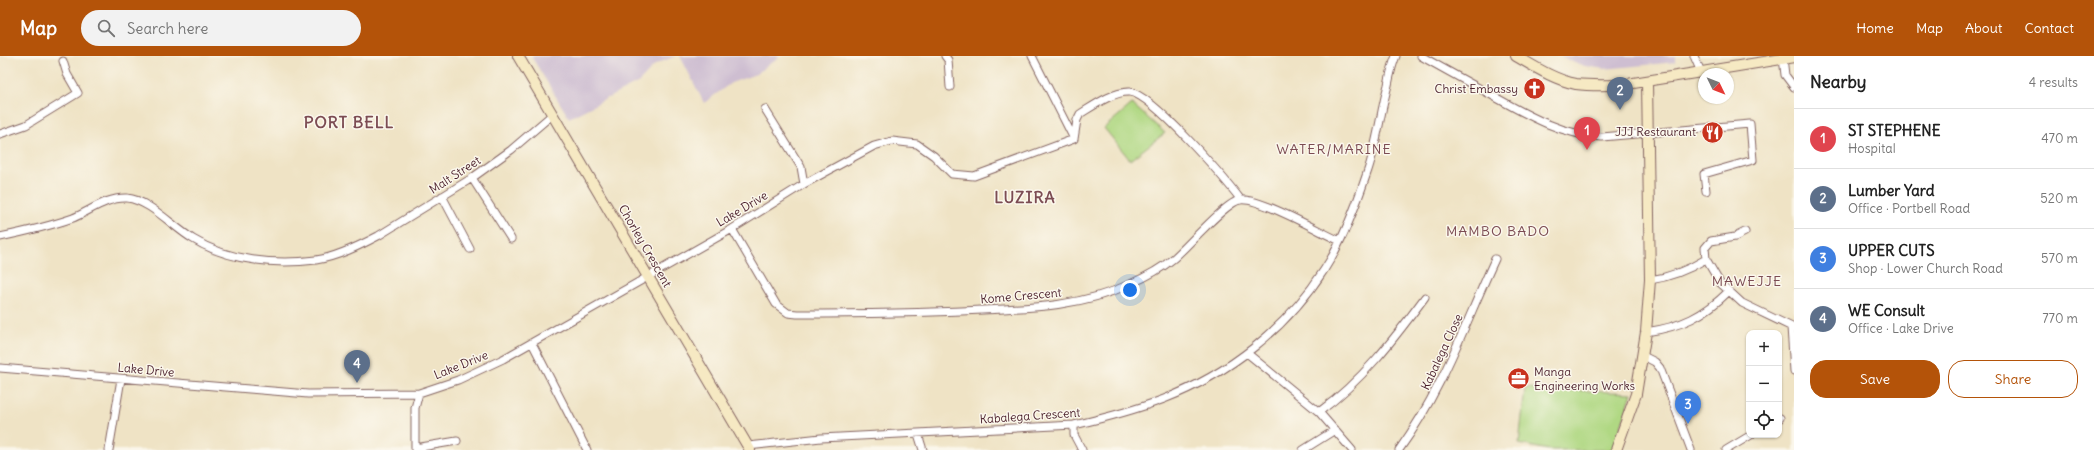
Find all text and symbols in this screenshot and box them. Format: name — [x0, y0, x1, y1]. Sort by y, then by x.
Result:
search box — [81, 10, 361, 46]
text: Map — [20, 16, 57, 40]
icon: search — [95, 17, 117, 39]
text: Search here — [127, 19, 208, 38]
text: Home — [1856, 19, 1894, 37]
text: Map — [1916, 19, 1943, 37]
text: About — [1965, 19, 2003, 37]
text: Contact — [2025, 19, 2074, 37]
north arrow — [1698, 68, 1734, 104]
text: Nearby — [1810, 71, 1866, 93]
text: 4 results — [2029, 74, 2078, 91]
church icon: Christ Embassy — [1521, 76, 1547, 102]
pin: 2 — [1607, 77, 1633, 110]
place label: Christ Embassy — [1435, 81, 1518, 96]
district label: PORT BELL — [304, 112, 394, 132]
pin: 1 — [1574, 117, 1600, 150]
restaurant icon: JJJ Restaurant — [1699, 119, 1725, 145]
text: ST STEPHENE — [1848, 121, 1941, 140]
place label: JJJ Restaurant — [1615, 124, 1696, 139]
text: 1 — [1820, 130, 1826, 147]
text: 470 m — [2041, 130, 2078, 147]
district label: WATER/MARINE — [1276, 140, 1392, 158]
text: Hospital — [1848, 140, 1896, 157]
street label: Malt Street — [426, 152, 483, 197]
text: Lumber Yard — [1848, 181, 1935, 200]
street label: Lake Drive — [713, 187, 770, 230]
district label: LUZIRA — [994, 187, 1056, 207]
text: 2 — [1819, 190, 1827, 207]
text: 520 m — [2040, 190, 2078, 207]
text: Office · Portbell Road — [1848, 200, 1970, 217]
street label: Chorley Crescent — [616, 202, 675, 290]
district label: MAMBO BADO — [1446, 222, 1550, 240]
text: UPPER CUTS — [1848, 241, 1935, 260]
text: 3 — [1819, 250, 1827, 267]
text: 570 m — [2041, 250, 2078, 267]
text: Shop · Lower Church Road — [1848, 260, 2003, 277]
district label: MAWEJJE — [1712, 272, 1782, 290]
your location — [1120, 280, 1140, 300]
street label: Kome Crescent — [980, 284, 1062, 307]
text: WE Consult — [1848, 301, 1925, 320]
text: 4 — [1819, 310, 1827, 327]
text: 770 m — [2042, 310, 2078, 327]
street label: Kabalega Close — [1417, 311, 1466, 392]
text: Office · Lake Drive — [1848, 320, 1954, 337]
map controls — [1746, 330, 1782, 438]
button: + — [1746, 330, 1782, 366]
street label: Lake Drive — [432, 347, 490, 382]
pin: 4 — [344, 350, 370, 383]
street label: Lake Drive — [117, 360, 175, 379]
button: Save — [1810, 360, 1940, 398]
button: Share — [1948, 360, 2078, 398]
place label: Manga Engineering Works — [1534, 364, 1635, 393]
office icon: Manga Engineering Works — [1505, 366, 1531, 392]
button: − — [1746, 366, 1782, 402]
pin: 3 — [1675, 391, 1701, 424]
button: locate — [1746, 402, 1782, 438]
street label: Kabalega Crescent — [979, 405, 1081, 426]

